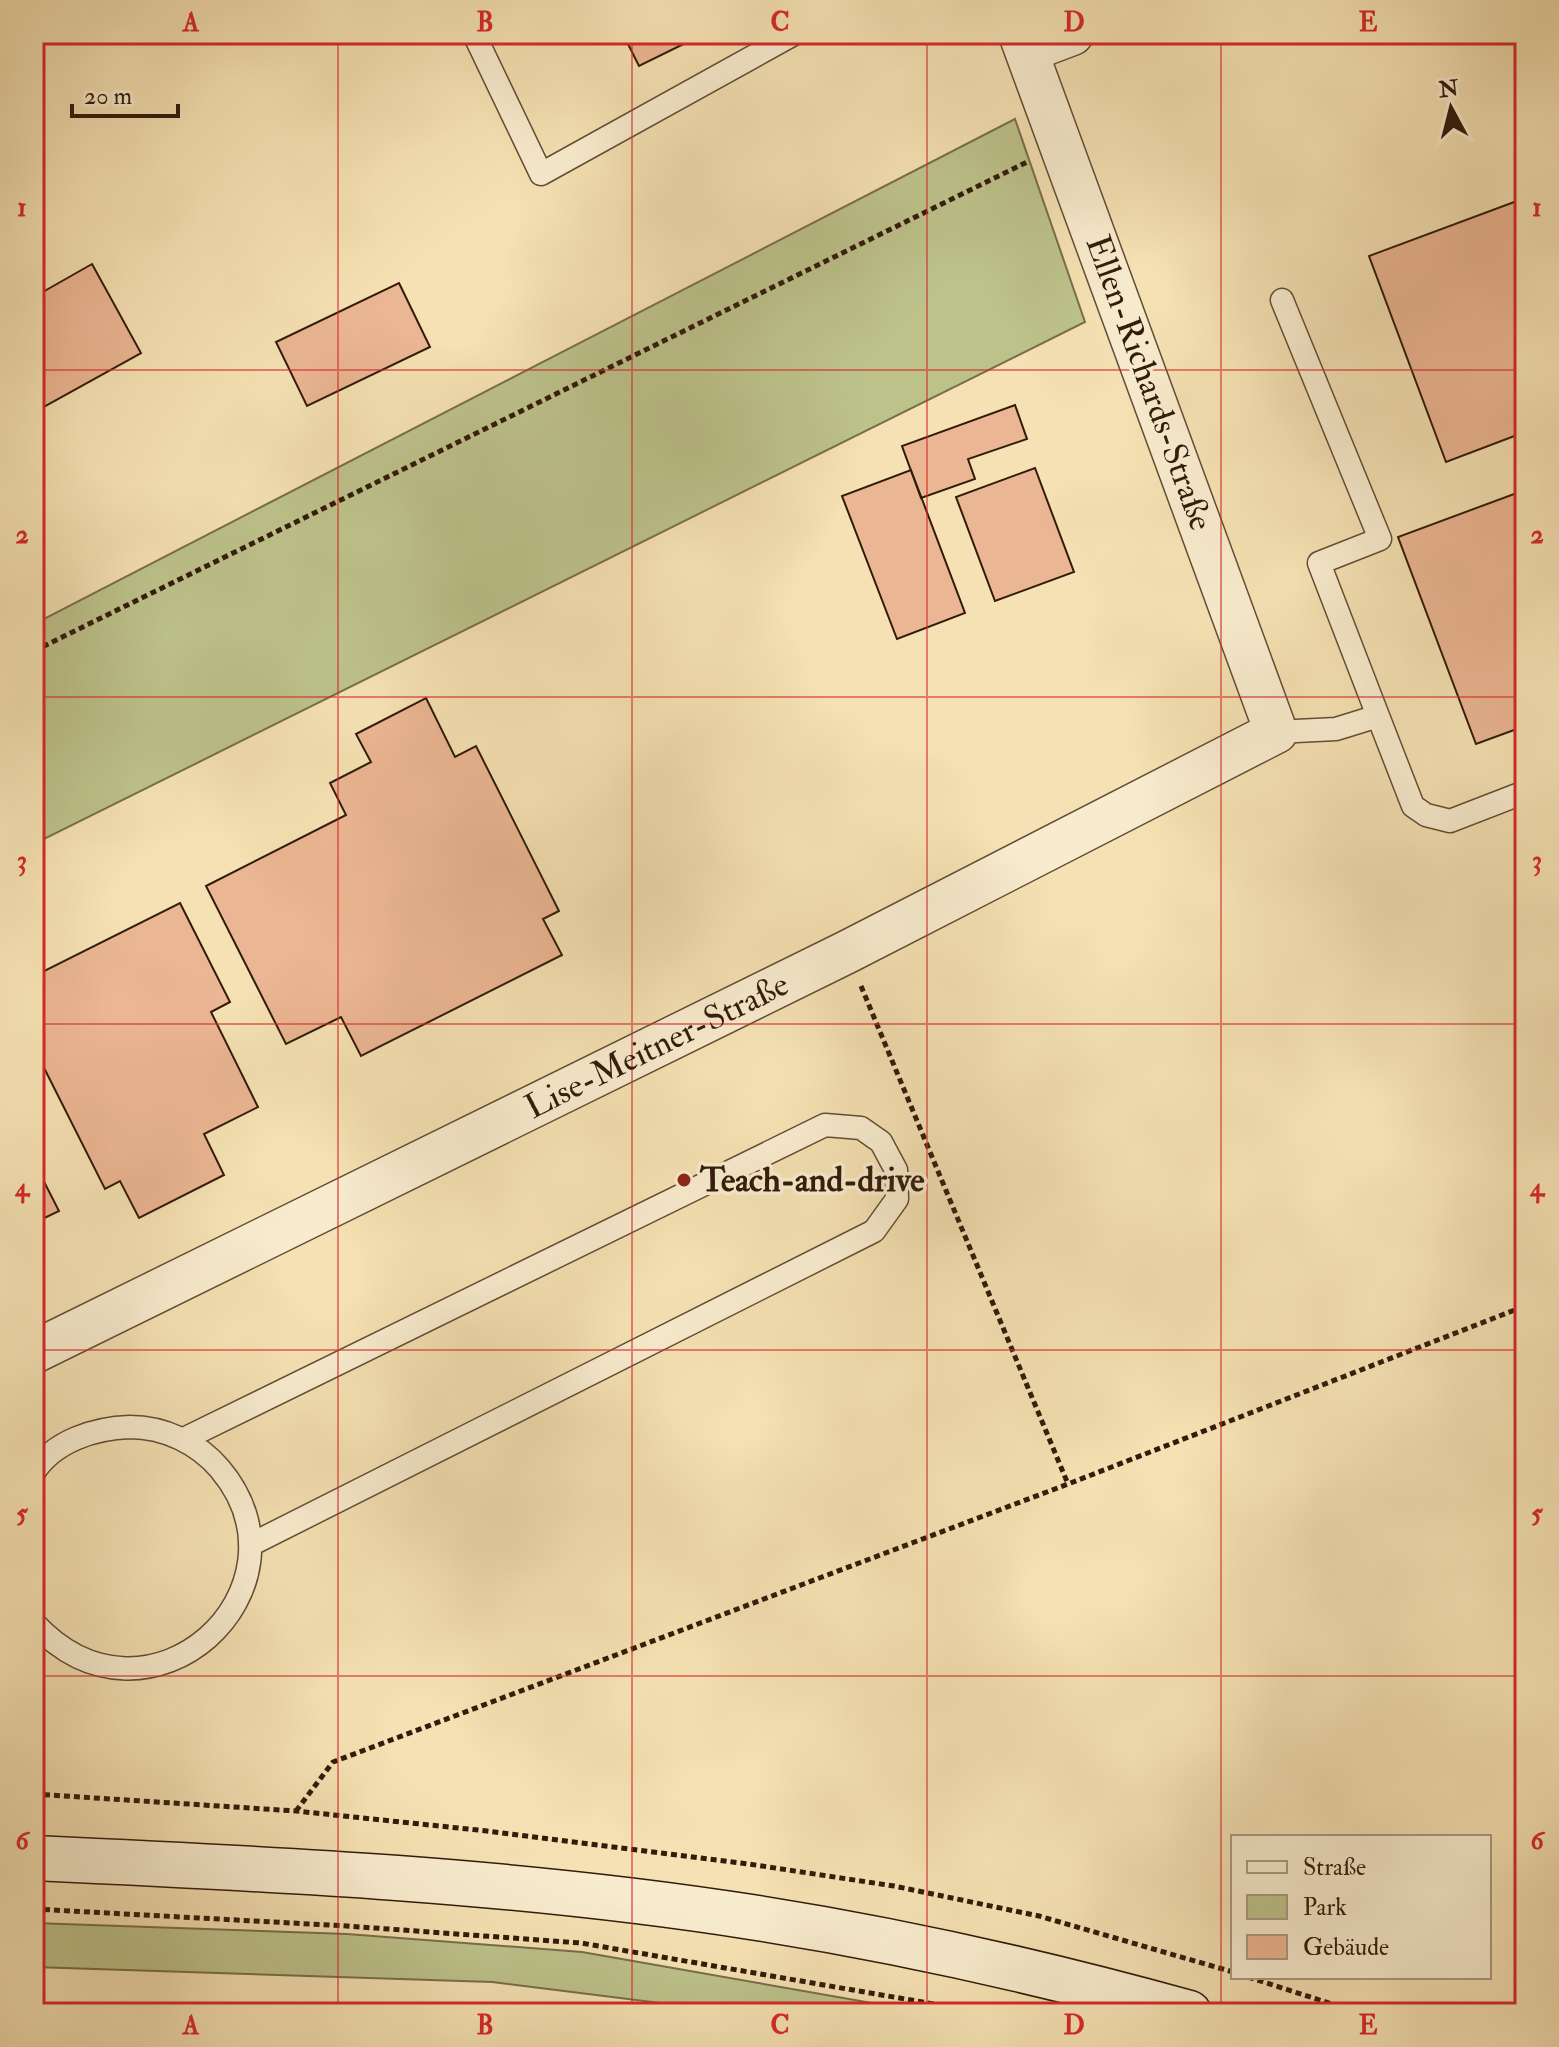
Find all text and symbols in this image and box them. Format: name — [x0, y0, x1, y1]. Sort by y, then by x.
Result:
text: A — [182, 7, 200, 39]
text: B — [476, 7, 494, 39]
text: C — [770, 7, 790, 39]
text: D — [1063, 7, 1085, 39]
text: E — [1359, 7, 1378, 39]
scale bar — [72, 68, 178, 118]
north arrow — [1411, 68, 1491, 148]
text: N — [1436, 74, 1460, 104]
text: 20 m — [84, 81, 133, 112]
text: 1 — [17, 192, 27, 224]
text: 1 — [1532, 192, 1542, 224]
street label: Ellen-Richards-Straße — [1076, 230, 1222, 536]
text: 2 — [15, 519, 29, 551]
text: 2 — [1530, 519, 1544, 551]
text: 3 — [17, 845, 27, 877]
text: 3 — [1532, 845, 1542, 877]
street label: Lise-Meitner-Straße — [518, 963, 796, 1129]
place label: Teach-and-drive — [699, 1159, 925, 1202]
marker: Teach-and-drive — [675, 1171, 693, 1189]
text: 4 — [14, 1172, 31, 1204]
text: 4 — [1529, 1172, 1546, 1204]
text: 5 — [16, 1498, 28, 1530]
text: 5 — [1531, 1498, 1543, 1530]
text: 6 — [15, 1825, 30, 1857]
text: 6 — [1530, 1825, 1545, 1857]
legend — [1231, 1835, 1491, 1979]
text: Straße — [1303, 1852, 1366, 1883]
text: Park — [1303, 1892, 1347, 1923]
text: Gebäude — [1303, 1932, 1389, 1963]
text: A — [182, 2010, 200, 2042]
text: B — [476, 2010, 494, 2042]
text: C — [770, 2010, 790, 2042]
text: D — [1063, 2010, 1085, 2042]
text: E — [1359, 2010, 1378, 2042]

